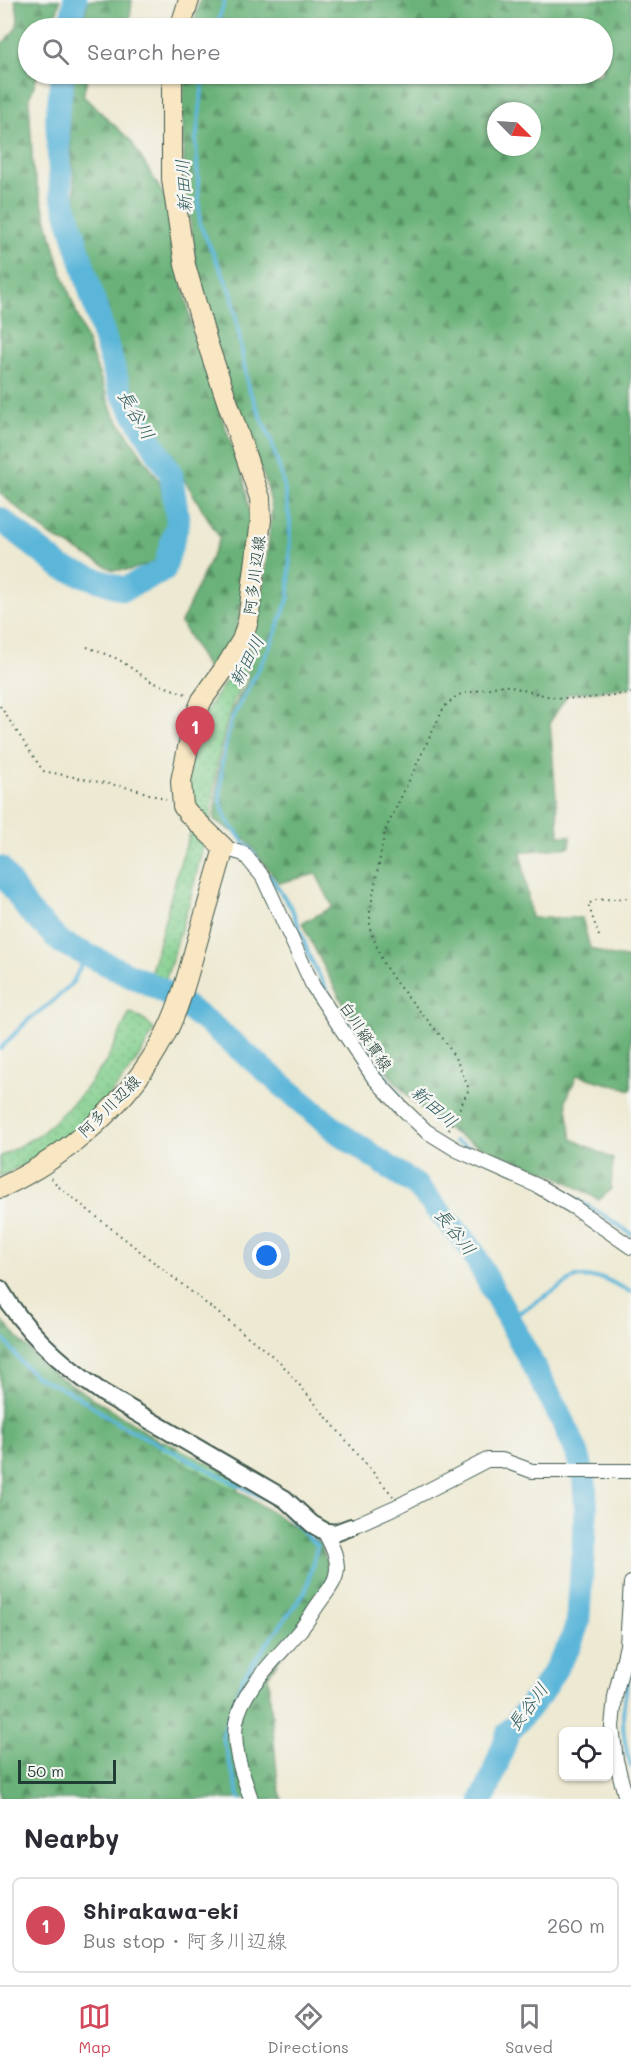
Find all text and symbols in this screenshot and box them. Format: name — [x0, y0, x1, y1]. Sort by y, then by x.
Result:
search box — [18, 18, 613, 84]
icon: search — [39, 35, 72, 68]
text: Search here — [87, 37, 221, 66]
north arrow — [487, 102, 541, 156]
water label: 新田川 — [170, 158, 196, 214]
water label: 長谷川 — [113, 385, 161, 444]
street label: 阿多川辺線 — [238, 534, 269, 616]
water label: 新田川 — [223, 631, 269, 690]
pin: 1 — [176, 706, 214, 756]
street label: 白川縦貫線 — [335, 997, 397, 1075]
street label: 阿多川辺線 — [73, 1070, 144, 1141]
water label: 新田川 — [406, 1079, 463, 1133]
water label: 長谷川 — [430, 1203, 482, 1260]
your location — [252, 1241, 281, 1270]
water label: 長谷川 — [501, 1678, 553, 1735]
map controls — [559, 1727, 613, 1781]
button: locate — [559, 1727, 613, 1781]
scale bar — [18, 1757, 116, 1784]
text: 50 m — [27, 1760, 64, 1781]
text: Nearby — [24, 1821, 119, 1855]
text: Shirakawa-eki — [83, 1896, 239, 1925]
text: 1 — [41, 1912, 50, 1938]
text: 260 m — [547, 1912, 605, 1938]
text: Bus stop · 阿多川辺線 — [83, 1927, 287, 1953]
tab: Map — [78, 2000, 111, 2057]
tab: Directions — [268, 2000, 349, 2057]
tab: Saved — [505, 2000, 553, 2057]

